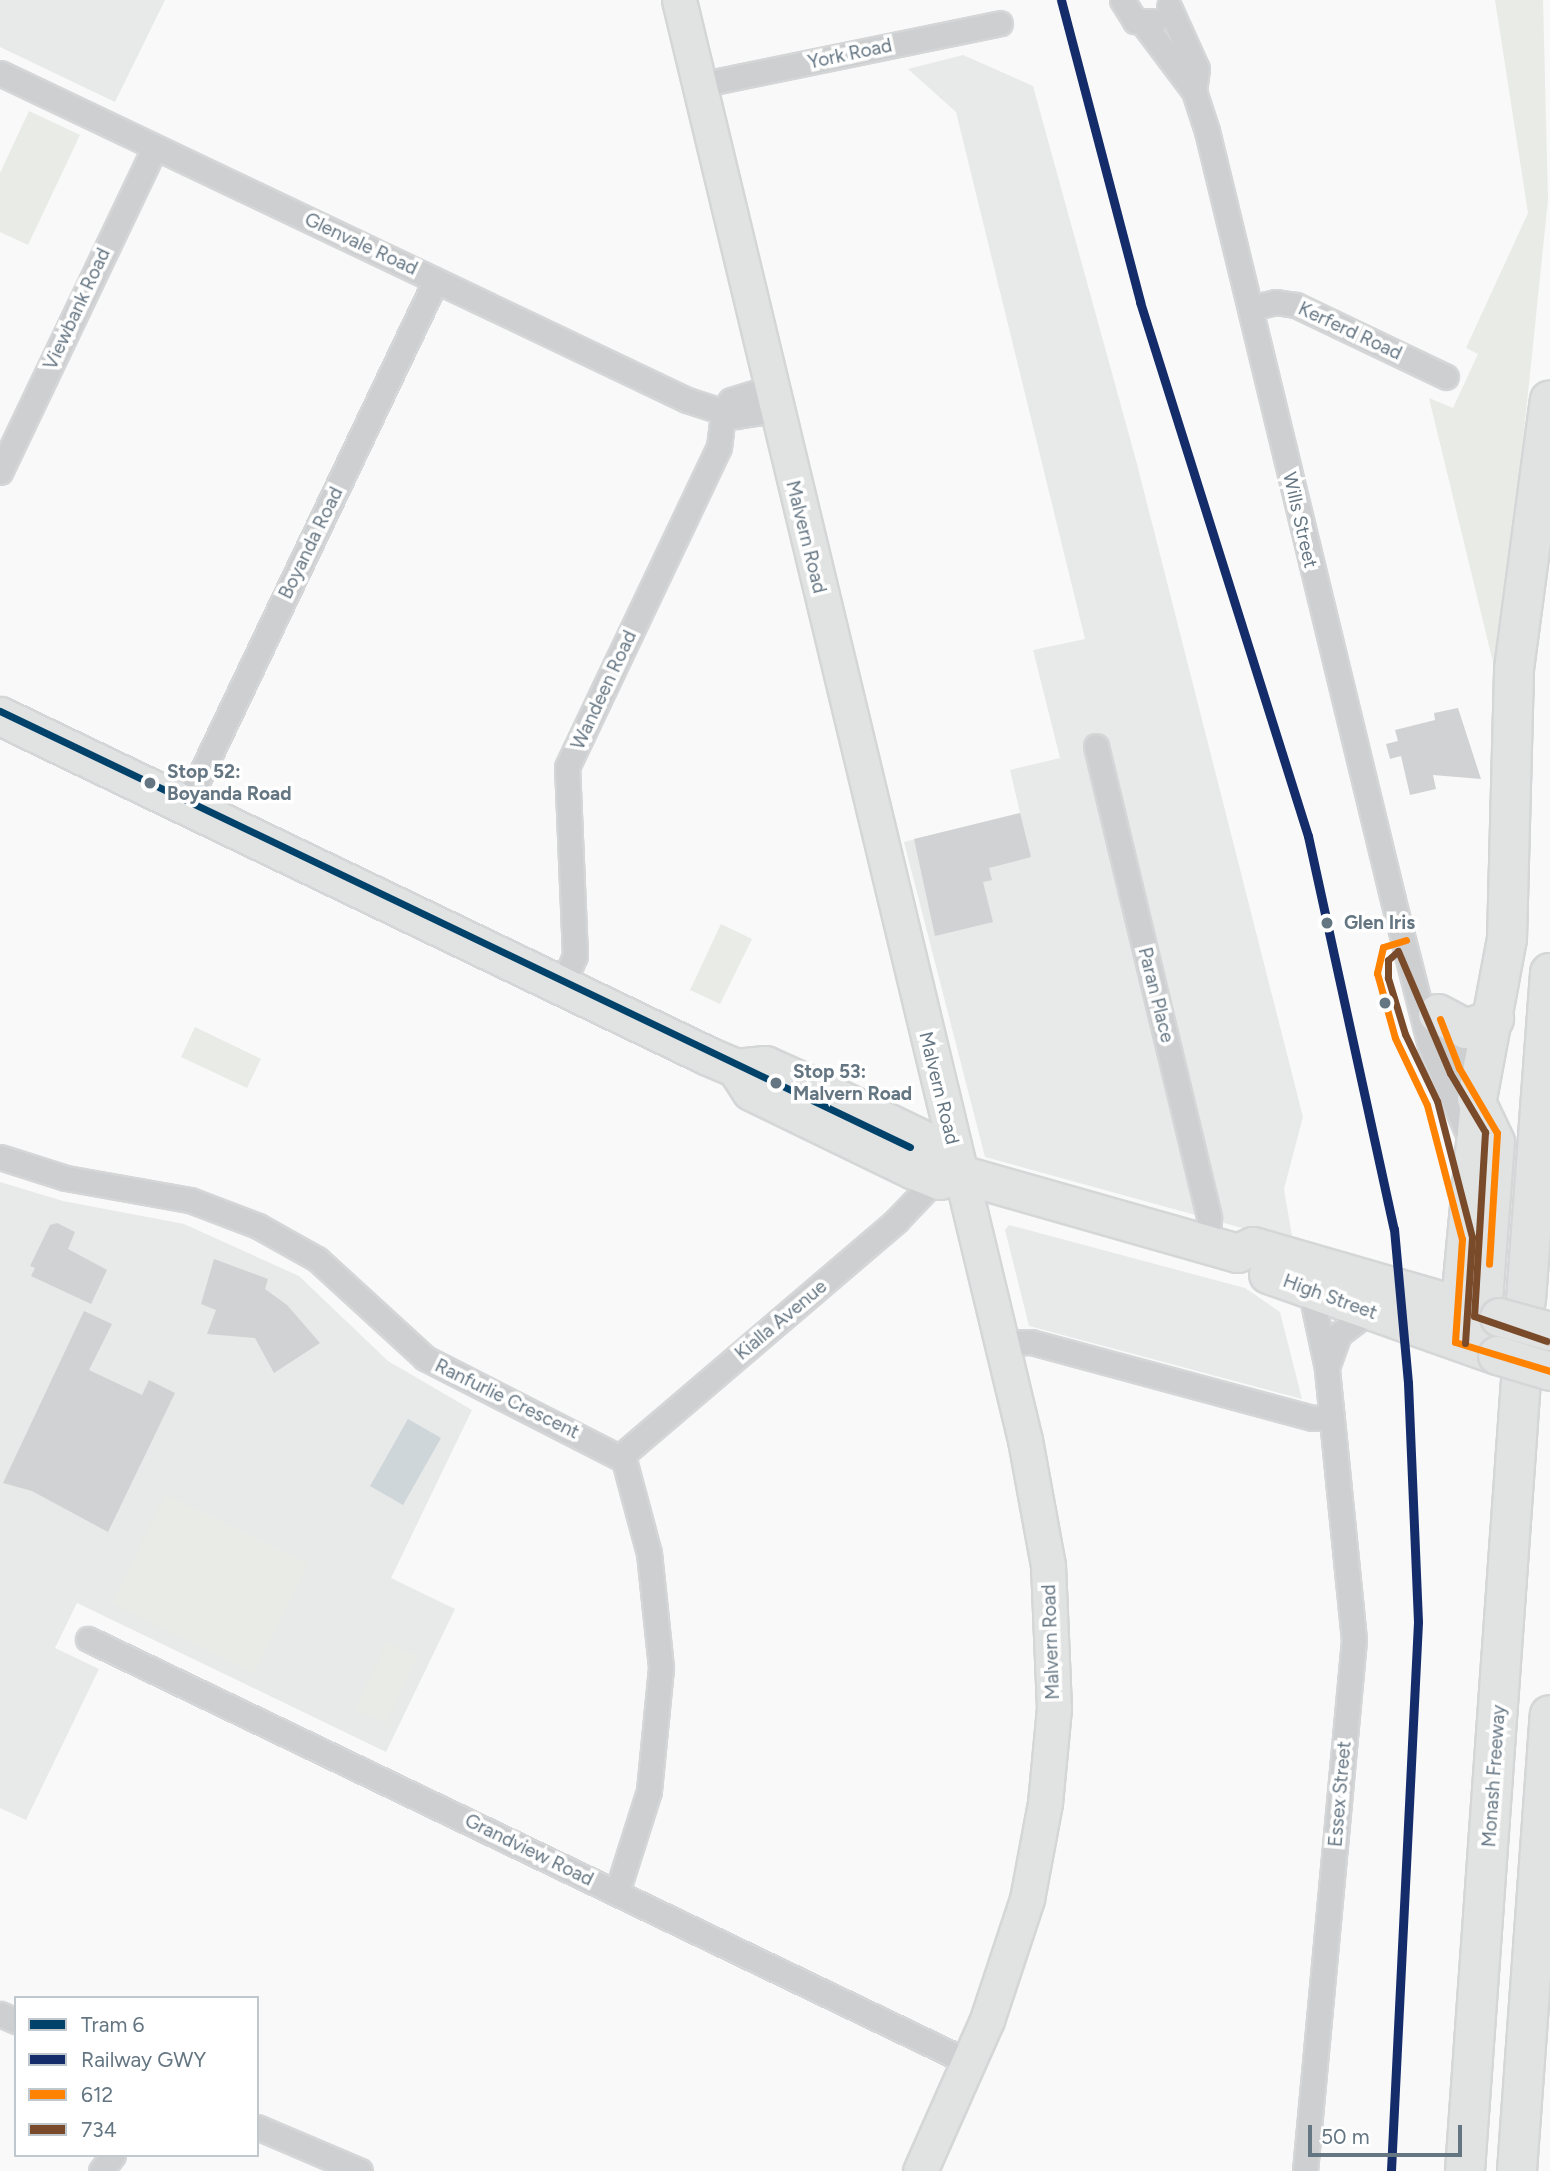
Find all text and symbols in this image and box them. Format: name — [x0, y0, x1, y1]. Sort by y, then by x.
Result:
street label: York Road — [806, 34, 894, 74]
street label: Glenvale Road — [301, 208, 421, 280]
street label: Viewbank Road — [39, 245, 115, 373]
street label: Kerferd Road — [1295, 297, 1405, 365]
street label: Wills Street — [1278, 470, 1322, 570]
street label: Malvern Road — [781, 478, 831, 596]
street label: Boyanda Road — [274, 483, 348, 603]
street label: Wandeen Road — [566, 627, 642, 753]
place label: Stop 52: Boyanda Road — [167, 761, 291, 805]
marker: Stop 52: Boyanda Road — [139, 772, 161, 794]
marker: Glen Iris — [1316, 912, 1338, 934]
place label: Glen Iris — [1344, 912, 1415, 934]
street label: Paran Place — [1133, 945, 1179, 1045]
unlabelled marker — [1378, 996, 1392, 1010]
street label: Malvern Road — [914, 1029, 964, 1147]
place label: Stop 53: Malvern Road — [793, 1061, 912, 1105]
marker: Stop 53: Malvern Road — [765, 1072, 787, 1094]
street label: High Street — [1280, 1269, 1380, 1325]
street label: Kialla Avenue — [731, 1275, 831, 1365]
street label: Ranfurlie Crescent — [431, 1354, 583, 1444]
street label: Malvern Road — [1038, 1584, 1064, 1700]
street label: Monash Freeway — [1478, 1704, 1510, 1848]
street label: Essex Street — [1324, 1740, 1356, 1848]
street label: Grandview Road — [461, 1809, 597, 1891]
legend — [14, 1996, 259, 2157]
text: Tram 6 — [81, 2012, 144, 2037]
text: Railway GWY — [81, 2047, 206, 2072]
text: 612 — [81, 2082, 113, 2107]
scale bar — [1312, 2112, 1466, 2156]
text: 734 — [81, 2117, 117, 2142]
text: 50 m — [1321, 2124, 1370, 2149]

